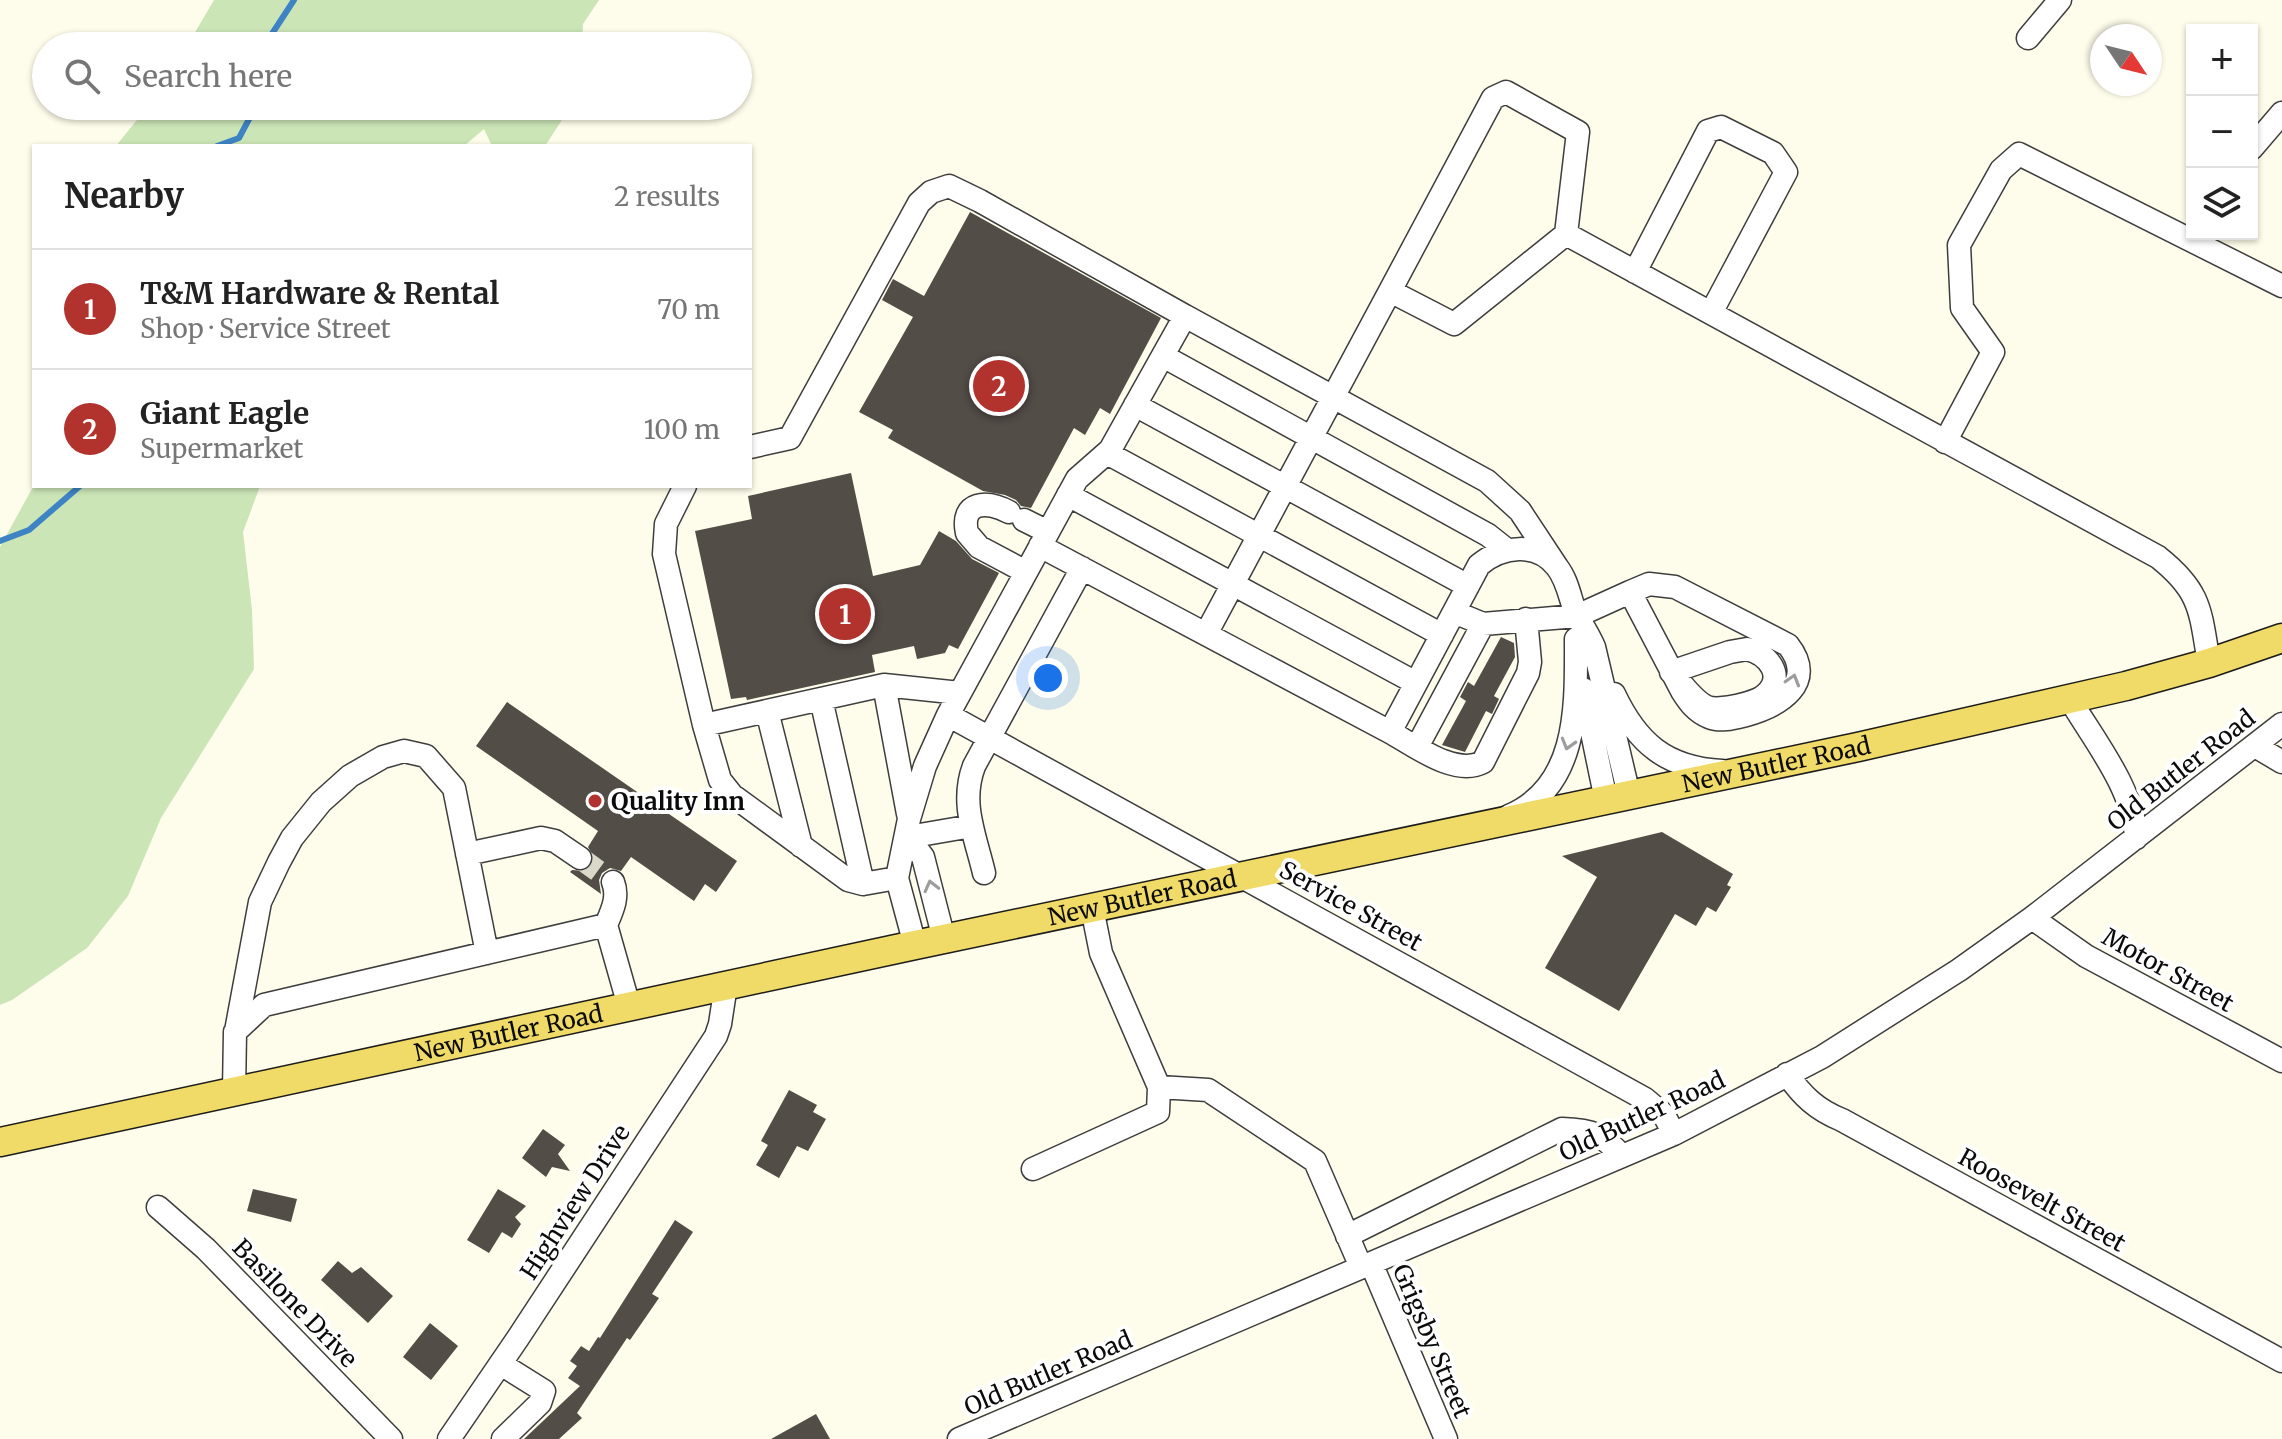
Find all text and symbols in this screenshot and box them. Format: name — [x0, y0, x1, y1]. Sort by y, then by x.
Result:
north arrow — [2090, 24, 2162, 96]
map controls — [2186, 24, 2258, 240]
button: + — [2186, 24, 2258, 96]
search box — [32, 32, 752, 120]
icon: search — [60, 54, 104, 98]
text: Search here — [124, 57, 292, 95]
button: − — [2186, 96, 2258, 168]
button: layers — [2186, 168, 2258, 240]
text: Nearby — [64, 175, 184, 217]
text: 2 results — [614, 180, 720, 213]
text: T&M Hardware & Rental — [140, 274, 499, 312]
text: 1 — [84, 293, 96, 326]
text: 70 m — [657, 293, 720, 326]
text: Shop · Service Street — [140, 312, 391, 345]
pin: 2 — [973, 356, 1025, 416]
text: Giant Eagle — [140, 394, 309, 432]
text: 2 — [82, 413, 98, 446]
text: 100 m — [644, 413, 720, 446]
text: Supermarket — [140, 432, 304, 465]
pin: 1 — [819, 584, 871, 644]
your location — [1028, 658, 1068, 698]
one-way arrow — [1784, 673, 1800, 687]
street label: Old Butler Road — [2101, 703, 2261, 837]
street label: New Butler Road — [1679, 729, 1874, 799]
one-way arrow — [1561, 737, 1577, 750]
place label: Quality Inn — [611, 786, 745, 817]
marker: Quality Inn — [586, 792, 604, 810]
street label: Service Street — [1274, 854, 1428, 958]
street label: New Butler Road — [1045, 862, 1239, 932]
one-way arrow — [923, 879, 940, 893]
street label: Motor Street — [2097, 921, 2240, 1019]
street label: New Butler Road — [411, 997, 606, 1068]
street label: Old Butler Road — [1554, 1064, 1730, 1168]
street label: Highview Drive — [513, 1119, 637, 1285]
street label: Roosevelt Street — [1953, 1141, 2132, 1259]
street label: Basilone Drive — [226, 1232, 364, 1374]
street label: Grigsby Street — [1386, 1259, 1479, 1423]
street label: Old Butler Road — [959, 1324, 1137, 1422]

